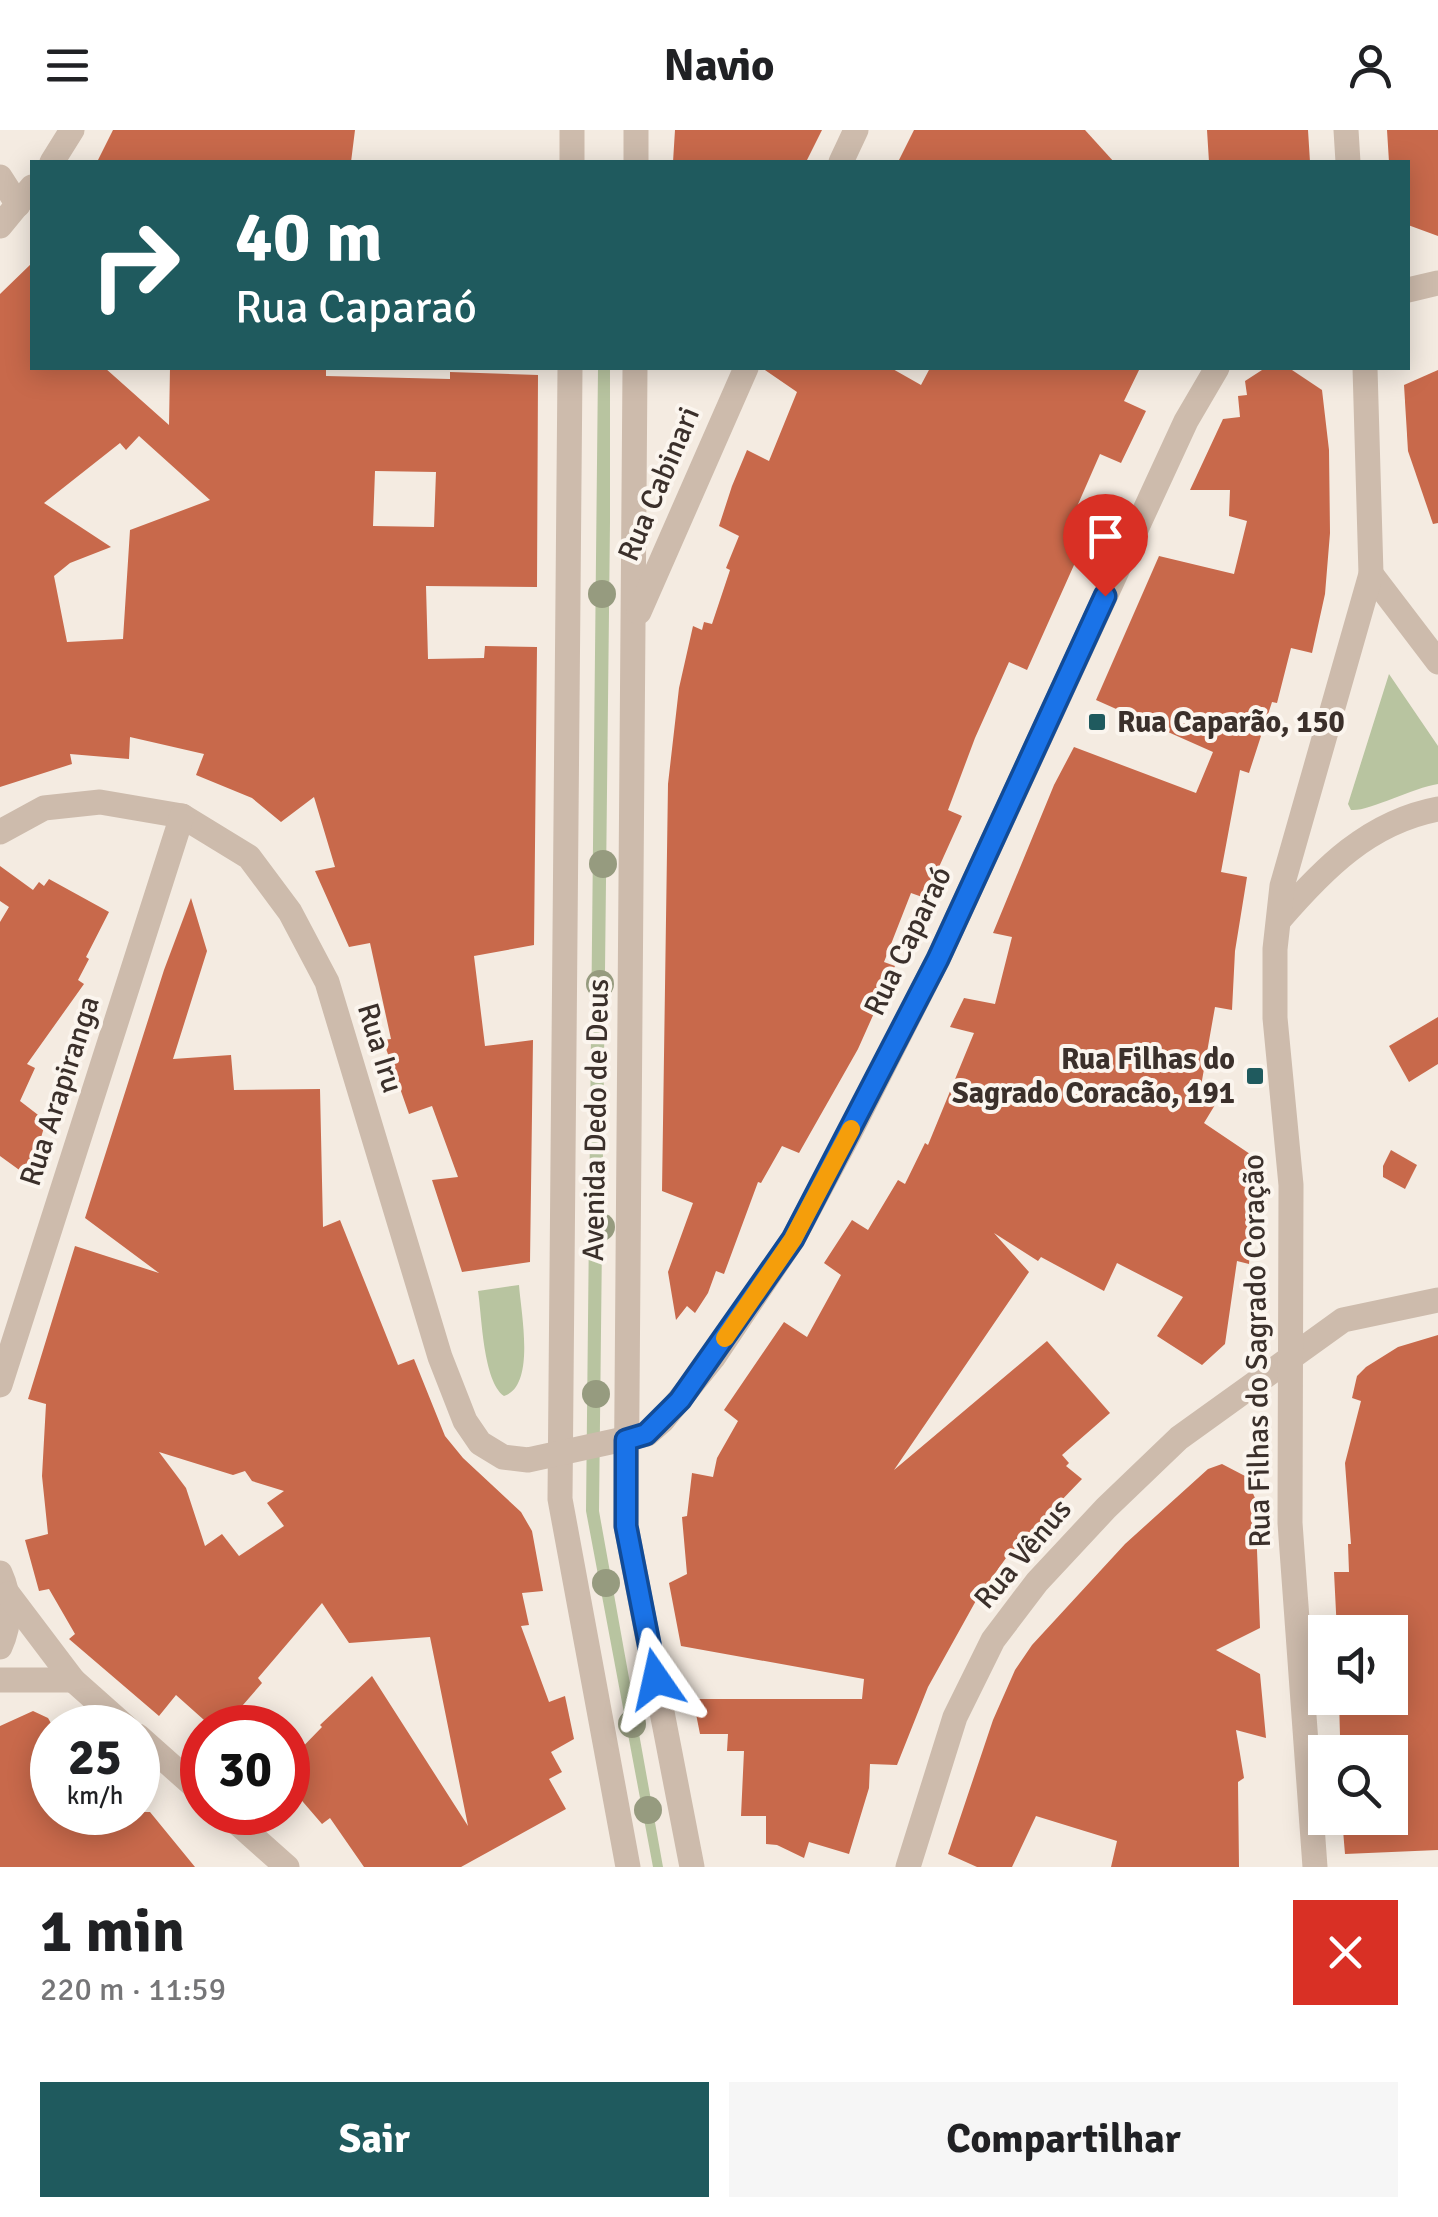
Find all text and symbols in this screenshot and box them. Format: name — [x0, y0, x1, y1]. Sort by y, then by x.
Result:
icon: menu — [40, 38, 95, 93]
text: Navio — [663, 38, 775, 93]
icon: person — [1343, 38, 1398, 93]
text: 40 m — [235, 194, 383, 280]
icon: right — [70, 200, 200, 330]
text: Rua Caparaó — [235, 280, 477, 335]
street label: Rua Cabinari — [610, 401, 708, 567]
pin — [1063, 494, 1148, 597]
icon: arrive — [1078, 509, 1133, 564]
place label: Rua Caparão, 150 — [1117, 704, 1345, 741]
marker: Rua Caparão, 150 — [1086, 711, 1108, 733]
street label: Rua Caparaó — [856, 860, 960, 1022]
street label: Avenida Dedo de Deus — [575, 978, 617, 1262]
street label: Rua Arapiranga — [12, 991, 108, 1191]
street label: Rua Iru — [349, 999, 411, 1097]
place label: Rua Filhas do Sagrado Coracão, 191 — [952, 1041, 1235, 1112]
marker: Rua Filhas do Sagrado Coracão, 191 — [1244, 1065, 1266, 1087]
street label: Rua Filhas do Sagrado Coração — [1235, 1154, 1279, 1548]
street label: Rua Vênus — [966, 1491, 1080, 1617]
map controls — [1308, 1615, 1408, 1835]
button: sound — [1308, 1615, 1408, 1715]
position arrow — [604, 1627, 708, 1731]
speed limit sign: 30 — [180, 1705, 310, 1835]
text: 25 — [68, 1727, 122, 1789]
button: search — [1308, 1735, 1408, 1835]
text: km/h — [67, 1780, 123, 1811]
text: 1 min — [40, 1895, 185, 1969]
button: close — [1293, 1900, 1398, 2005]
text: 220 m · 11:59 — [40, 1970, 226, 2009]
button: Sair — [40, 2082, 709, 2197]
button: Compartilhar — [729, 2082, 1398, 2197]

